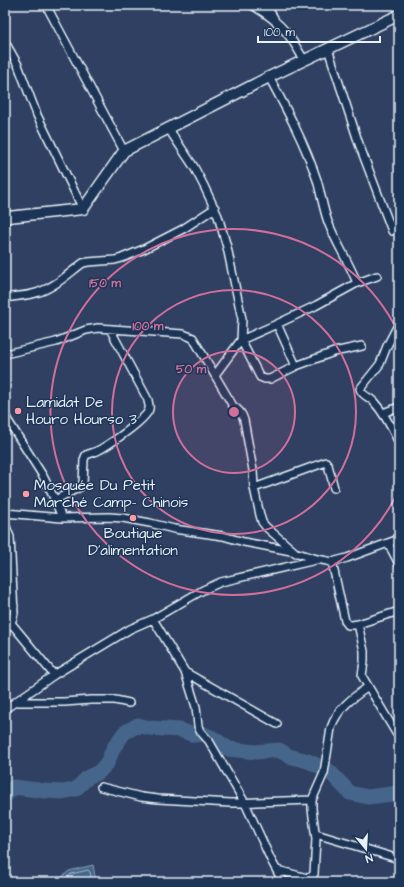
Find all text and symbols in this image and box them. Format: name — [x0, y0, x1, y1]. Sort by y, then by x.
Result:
scale bar — [258, 18, 380, 44]
text: 100 m — [264, 24, 295, 41]
text: 150 m — [89, 275, 122, 292]
text: 100 m — [133, 318, 164, 335]
text: 50 m — [176, 361, 207, 378]
place label: Lamidat De Houro Hourso 3 — [26, 392, 137, 430]
centre of rings — [227, 405, 241, 419]
marker: Lamidat De Houro Hourso 3 — [13, 406, 23, 416]
place label: Mosquée Du Petit Marché Camp- Chinois — [34, 475, 189, 513]
marker: Mosquée Du Petit Marché Camp- Chinois — [21, 489, 31, 499]
marker: Boutique D'alimentation — [128, 513, 138, 523]
place label: Boutique D'alimentation — [88, 523, 178, 561]
north arrow — [346, 829, 386, 869]
text: N — [363, 850, 375, 866]

